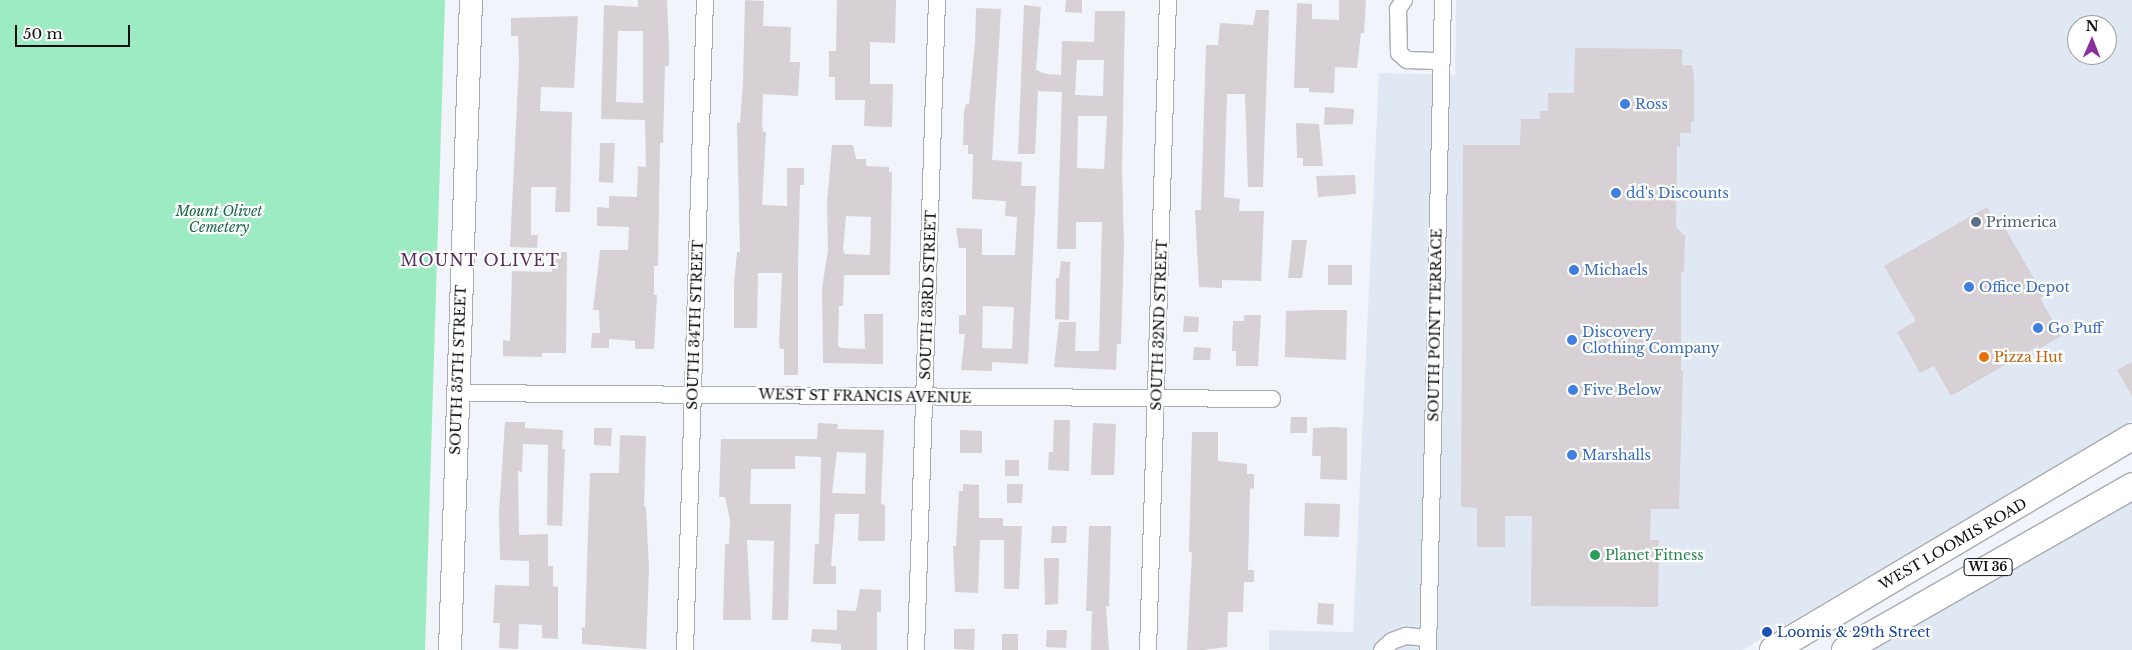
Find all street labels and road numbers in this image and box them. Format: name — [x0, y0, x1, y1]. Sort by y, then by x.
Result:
street label: SOUTH 33RD STREET — [917, 210, 939, 380]
street label: SOUTH POINT TERRACE — [1425, 228, 1445, 422]
street label: SOUTH 32ND STREET — [1148, 239, 1170, 411]
street label: SOUTH 34TH STREET — [684, 240, 706, 410]
street label: SOUTH 35TH STREET — [447, 285, 469, 455]
street label: WEST ST FRANCIS AVENUE — [758, 386, 972, 406]
street label: WEST LOOMIS ROAD — [1876, 495, 2030, 593]
road number: WI 36 — [1963, 558, 2013, 576]

